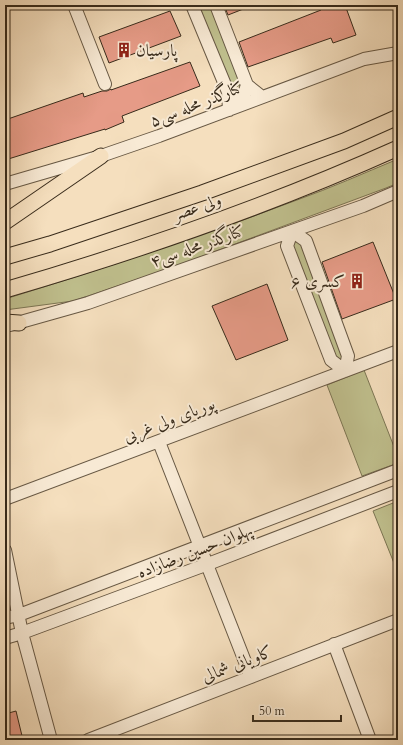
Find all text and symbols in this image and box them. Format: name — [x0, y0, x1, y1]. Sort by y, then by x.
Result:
place label: پارسیان — [136, 39, 178, 63]
building icon: پارسیان — [115, 41, 133, 59]
street label: کنارگذر محله سی۵ — [146, 75, 246, 133]
street label: ولی عصر — [168, 188, 224, 227]
street label: کنارگذر محله سی۴ — [147, 218, 248, 274]
place label: کسری ۶ — [290, 270, 345, 293]
building icon: کسری ۶ — [348, 272, 366, 290]
street label: پوریای ولی غربی — [120, 392, 219, 449]
street label: پهلوان حسین رضازاده — [134, 518, 256, 584]
street label: کاویانی شمالی — [198, 640, 276, 688]
scale bar — [253, 697, 341, 723]
text: 50 m — [259, 703, 286, 719]

